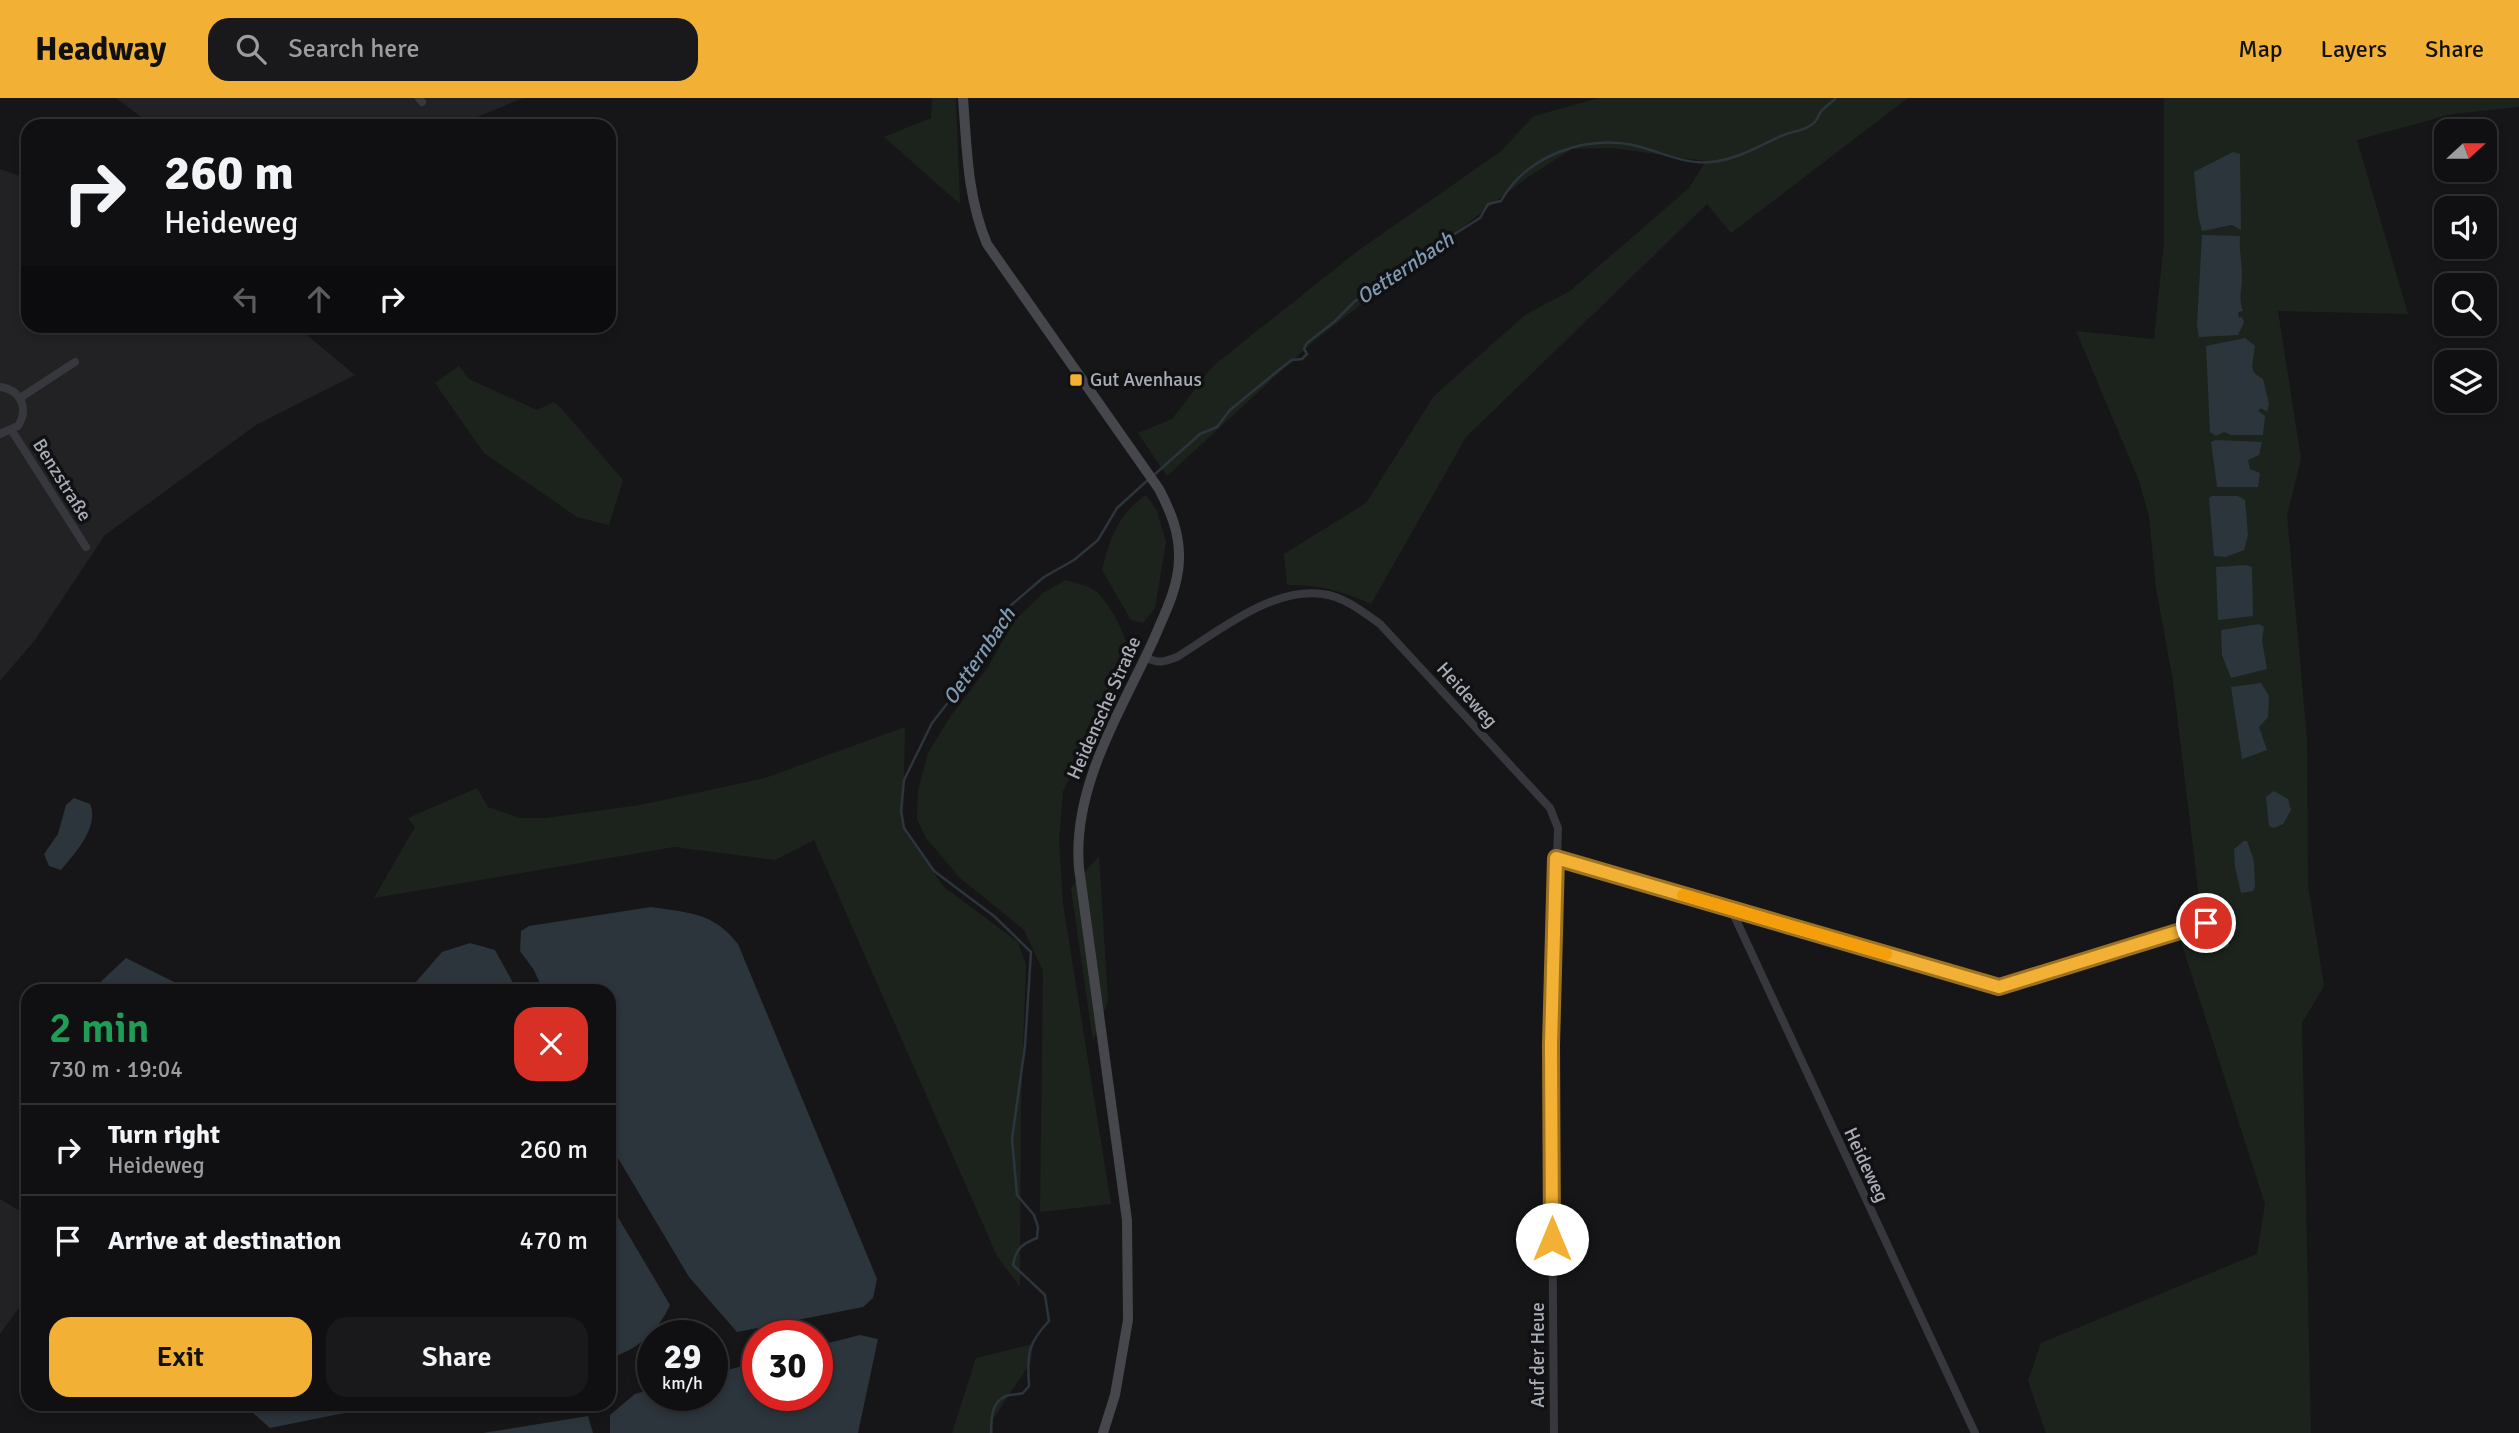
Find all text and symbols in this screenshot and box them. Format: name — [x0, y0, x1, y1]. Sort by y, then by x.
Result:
search box — [208, 18, 698, 81]
text: Headway — [35, 29, 166, 70]
icon: search — [232, 30, 270, 68]
text: Search here — [288, 33, 419, 65]
text: Map — [2238, 34, 2283, 64]
text: Layers — [2321, 34, 2387, 64]
text: Share — [2425, 34, 2484, 64]
north arrow — [2434, 119, 2497, 182]
map controls — [2434, 119, 2497, 413]
text: 260 m — [164, 143, 294, 203]
icon: right — [49, 147, 140, 238]
button: sound — [2434, 196, 2497, 259]
text: Heideweg — [164, 203, 298, 242]
water label: Oetternbach — [1352, 226, 1459, 310]
button: search — [2434, 273, 2497, 336]
icon: left — [227, 280, 265, 318]
icon: ahead — [300, 280, 338, 318]
icon: right — [373, 280, 411, 318]
button: layers — [2434, 350, 2497, 413]
place label: Gut Avenhaus — [1090, 368, 1202, 392]
marker: Gut Avenhaus — [1068, 372, 1084, 388]
street label: Benzstraße — [27, 434, 97, 526]
water label: Oetternbach — [937, 602, 1021, 709]
street label: Heidensche Straße — [1062, 633, 1146, 783]
street label: Heideweg — [1431, 657, 1503, 733]
pin — [2176, 893, 2236, 953]
icon: arrive — [2187, 904, 2225, 942]
text: 2 min — [49, 1003, 150, 1054]
button: close — [514, 1007, 588, 1081]
text: 730 m · 19:04 — [49, 1055, 183, 1084]
text: Turn right — [108, 1119, 220, 1151]
street label: Heideweg — [1838, 1124, 1894, 1206]
icon: right — [49, 1131, 87, 1169]
text: 260 m — [519, 1134, 588, 1166]
text: Heideweg — [108, 1151, 205, 1180]
position arrow — [1515, 1202, 1589, 1276]
icon: arrive — [49, 1222, 87, 1260]
text: Arrive at destination — [108, 1225, 341, 1257]
text: 470 m — [519, 1225, 588, 1257]
street label: Auf der Heue — [1526, 1302, 1550, 1408]
button: Exit — [49, 1317, 312, 1397]
button: Share — [326, 1317, 588, 1397]
speed limit sign: 30 — [742, 1320, 833, 1411]
text: 29 — [664, 1335, 701, 1378]
text: km/h — [662, 1372, 703, 1394]

